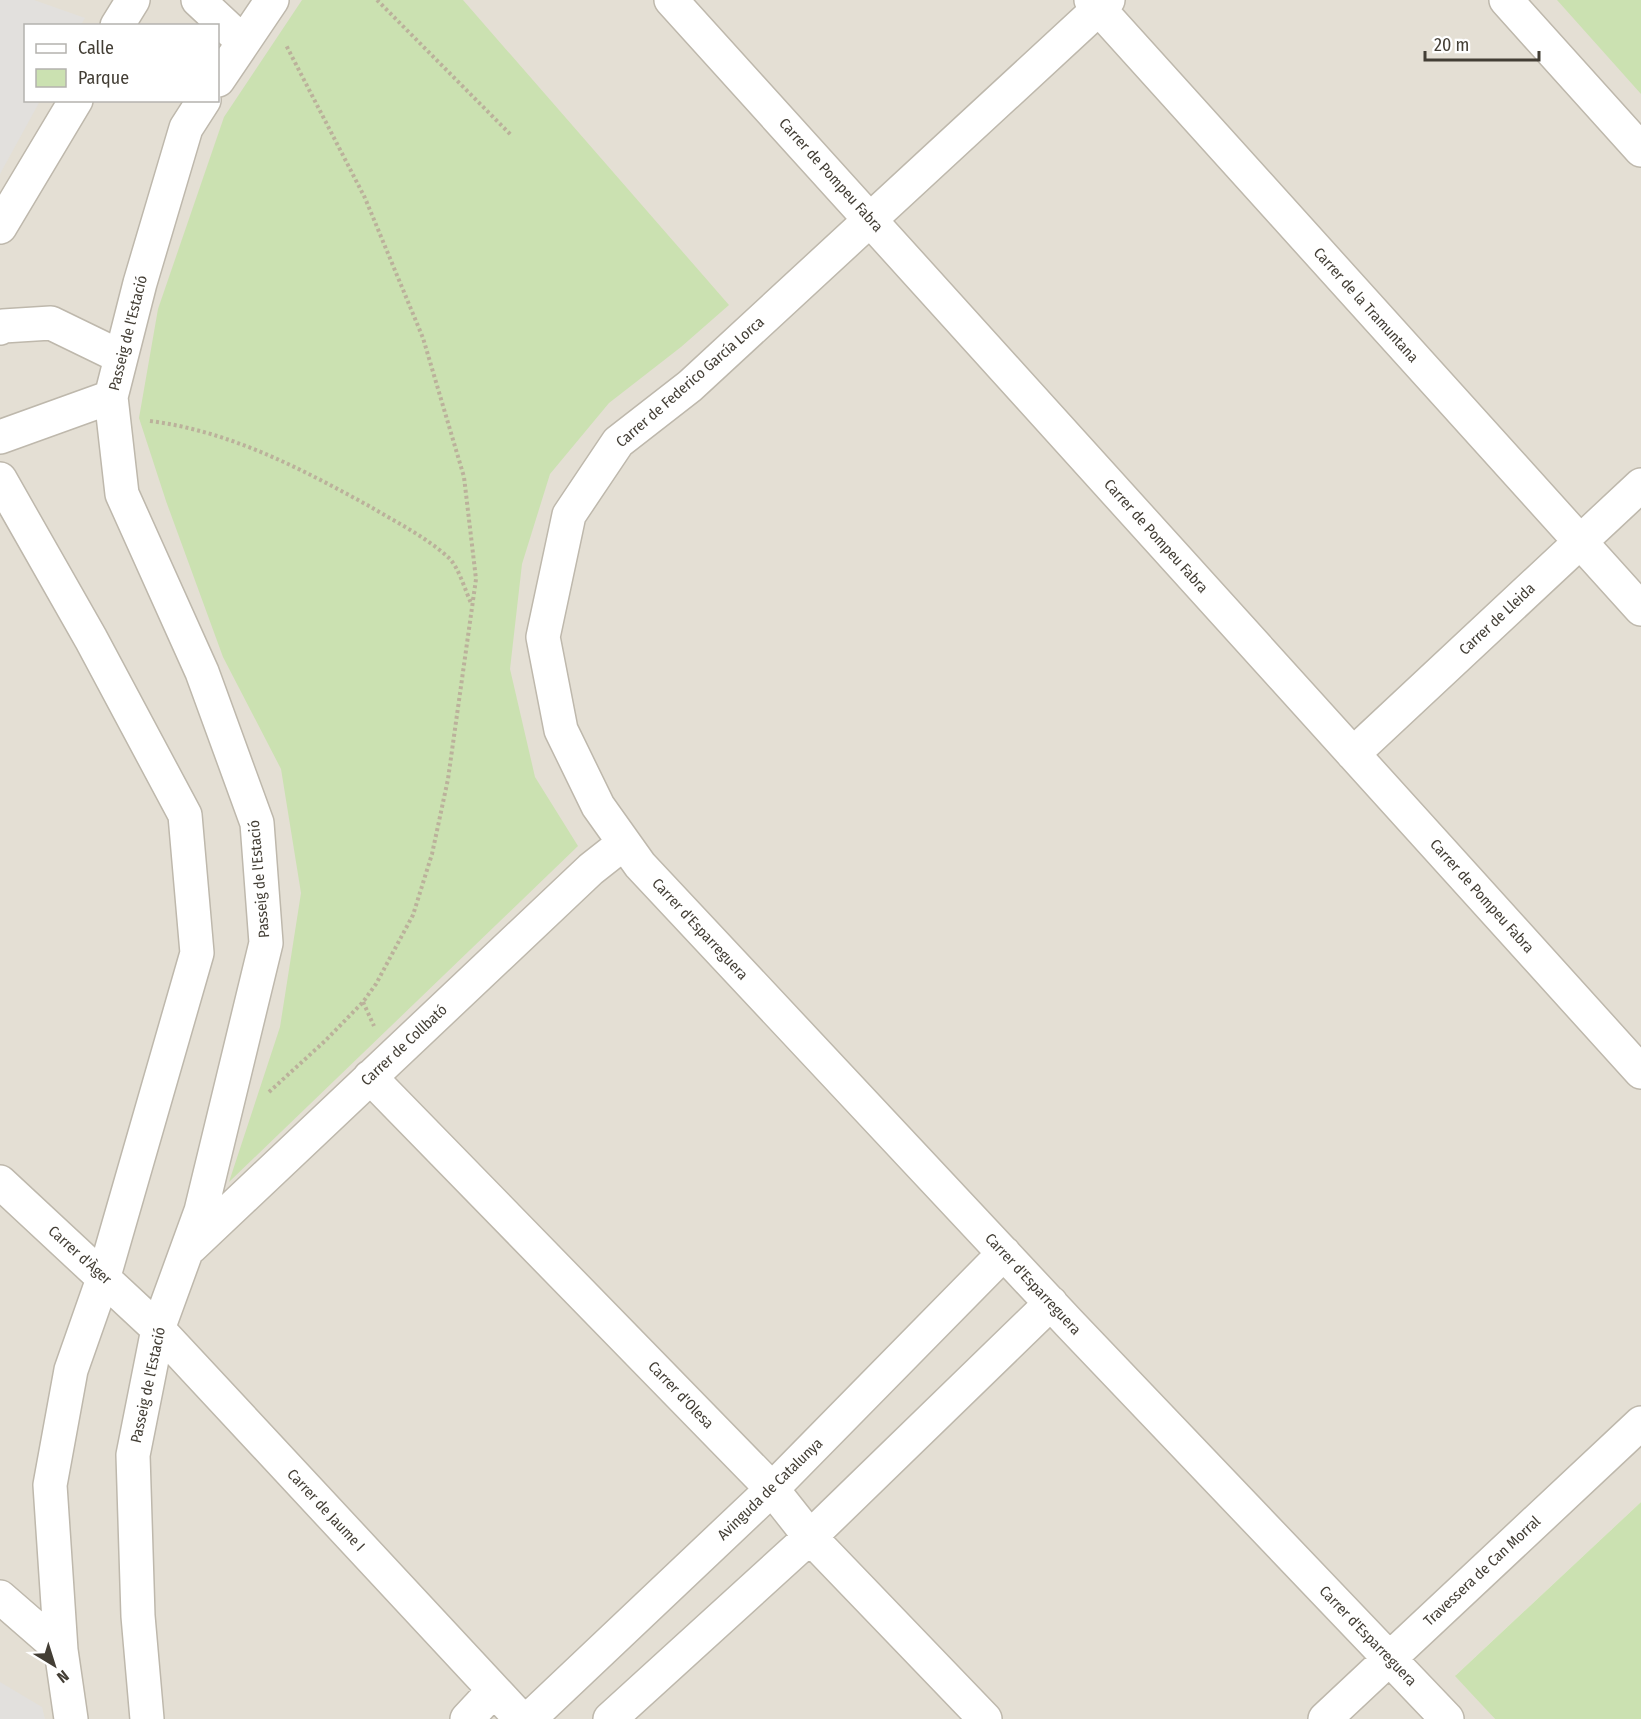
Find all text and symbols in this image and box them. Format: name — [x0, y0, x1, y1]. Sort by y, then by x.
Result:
legend — [24, 24, 219, 102]
scale bar — [1425, 24, 1539, 62]
text: 20 m — [1434, 34, 1469, 56]
text: Calle — [78, 37, 114, 59]
text: Parque — [78, 67, 129, 89]
street label: Carrer de Pompeu Fabra — [775, 114, 887, 236]
street label: Carrer de la Tramuntana — [1310, 244, 1422, 366]
street label: Passeig de l'Estació — [105, 273, 151, 392]
street label: Carrer de Federico García Lorca — [612, 313, 768, 451]
street label: Carrer de Pompeu Fabra — [1100, 475, 1212, 597]
street label: Carrer de Lleida — [1455, 579, 1539, 659]
street label: Passeig de l'Estació — [245, 819, 273, 939]
street label: Carrer de Pompeu Fabra — [1426, 835, 1538, 957]
street label: Carrer d'Esparreguera — [648, 874, 752, 984]
street label: Carrer de Collbató — [357, 1001, 451, 1089]
street label: Carrer d'Àger — [45, 1222, 116, 1289]
street label: Carrer d'Esparreguera — [981, 1229, 1085, 1339]
street label: Passeig de l'Estació — [127, 1325, 169, 1445]
street label: Carrer d'Olesa — [644, 1358, 718, 1432]
street label: Avinguda de Catalunya — [714, 1434, 826, 1544]
street label: Carrer de Jaume I — [283, 1465, 369, 1555]
street label: Travessera de Can Morral — [1420, 1512, 1544, 1630]
street label: Carrer d'Esparreguera — [1316, 1582, 1420, 1690]
north arrow — [24, 1635, 84, 1695]
text: N — [53, 1666, 73, 1687]

